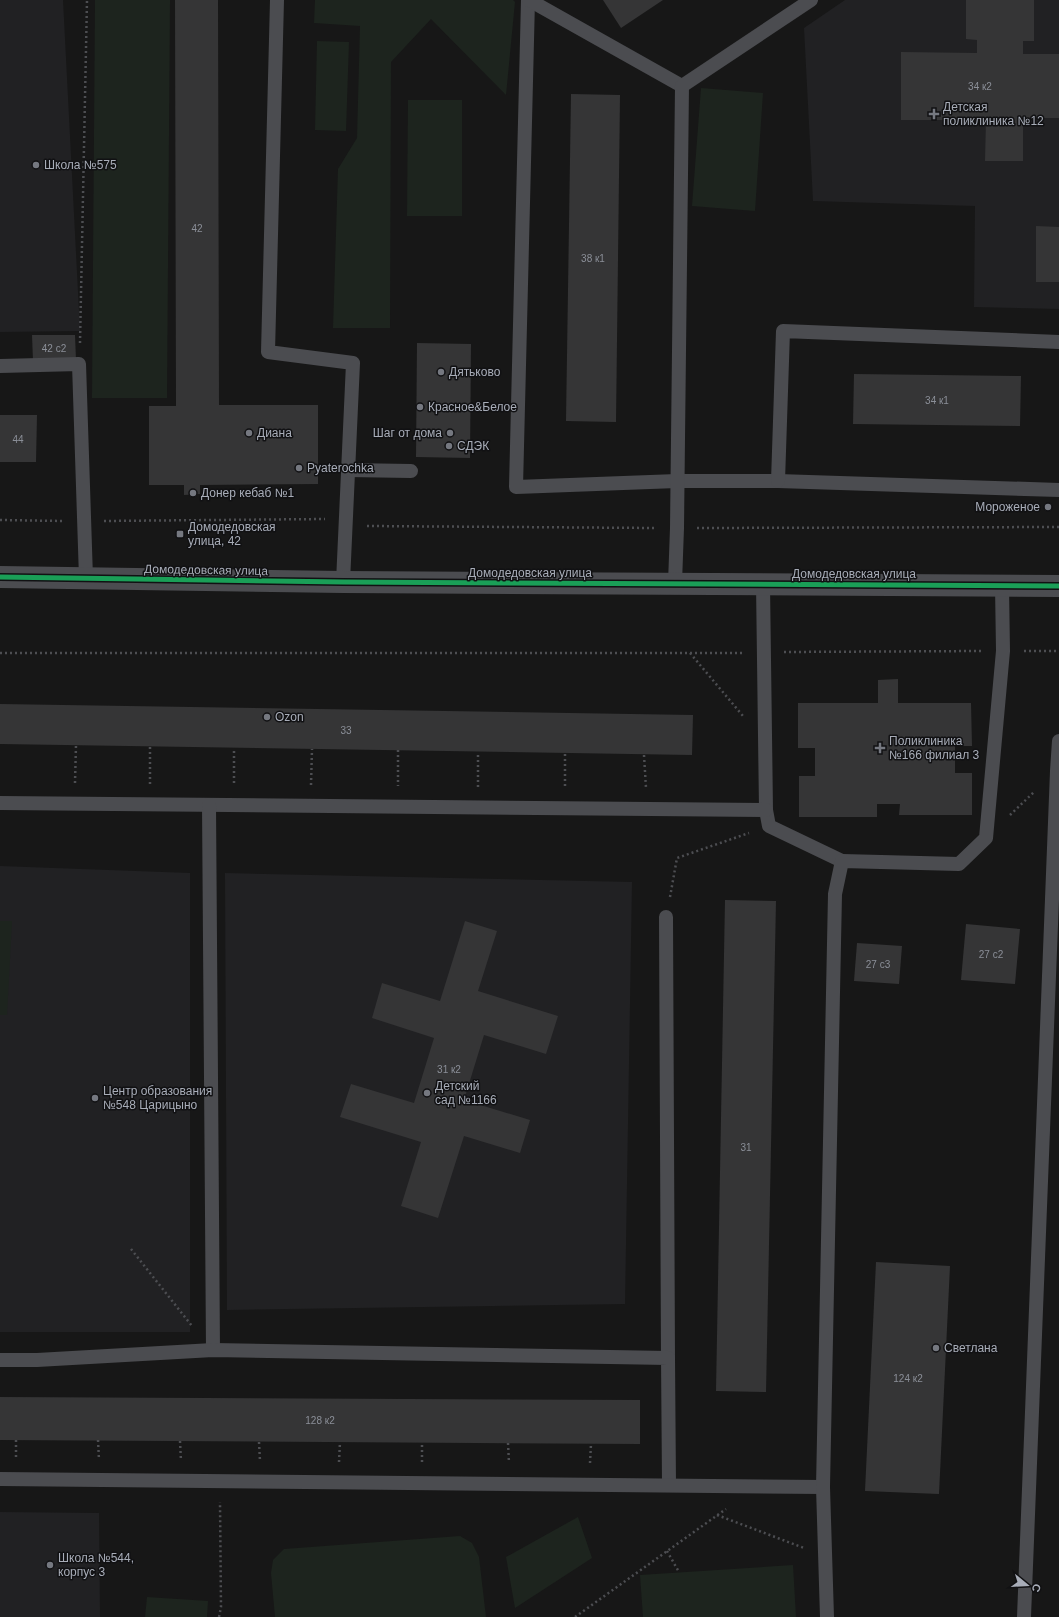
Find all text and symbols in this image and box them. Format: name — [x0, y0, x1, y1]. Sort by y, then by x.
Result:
house number: 34 к2 — [968, 81, 992, 92]
place label: Детская поликлиника №12 — [943, 100, 1044, 128]
marker: Детская поликлиника №12 — [928, 108, 940, 120]
place label: Школа №575 — [44, 158, 117, 172]
marker: Школа №575 — [31, 160, 41, 170]
house number: 42 — [191, 223, 203, 234]
house number: 38 к1 — [581, 253, 605, 264]
house number: 42 с2 — [42, 343, 67, 354]
place label: Дятьково — [449, 365, 501, 379]
marker: Дятьково — [436, 367, 446, 377]
house number: 34 к1 — [925, 395, 949, 406]
place label: Красное&Белое — [428, 400, 517, 414]
marker: Красное&Белое — [415, 402, 425, 412]
place label: Диана — [257, 426, 292, 440]
place label: Шаг от дома — [373, 426, 442, 440]
marker: Диана — [244, 428, 254, 438]
marker: Шаг от дома — [445, 428, 455, 438]
house number: 44 — [12, 434, 24, 445]
place label: СДЭК — [457, 439, 489, 453]
marker: СДЭК — [444, 441, 454, 451]
place label: Pyaterochka — [307, 461, 374, 475]
marker: Pyaterochka — [294, 463, 304, 473]
place label: Донер кебаб №1 — [201, 486, 295, 500]
marker: Донер кебаб №1 — [188, 488, 198, 498]
place label: Мороженое — [975, 500, 1040, 514]
marker: Мороженое — [1043, 502, 1053, 512]
place label: Домодедовская улица, 42 — [188, 520, 276, 548]
marker: Домодедовская улица, 42 — [175, 529, 185, 539]
street label: Домодедовская улица — [144, 562, 268, 578]
street label: Домодедовская улица — [468, 566, 592, 580]
street label: Домодедовская улица — [792, 567, 916, 581]
place label: Ozon — [275, 710, 304, 724]
marker: Ozon — [262, 712, 272, 722]
house number: 33 — [340, 725, 352, 736]
place label: Поликлиника №166 филиал 3 — [889, 734, 980, 762]
marker: Поликлиника №166 филиал 3 — [874, 742, 886, 754]
house number: 27 с2 — [979, 949, 1004, 960]
house number: 27 с3 — [866, 959, 891, 970]
house number: 31 к2 — [437, 1064, 461, 1075]
place label: Детский сад №1166 — [435, 1079, 497, 1107]
place label: Центр образования №548 Царицыно — [103, 1084, 212, 1112]
marker: Детский сад №1166 — [422, 1088, 432, 1098]
marker: Центр образования №548 Царицыно — [90, 1093, 100, 1103]
house number: 31 — [740, 1142, 752, 1153]
place label: Светлана — [944, 1341, 998, 1355]
marker: Светлана — [931, 1343, 941, 1353]
house number: 124 к2 — [893, 1373, 923, 1384]
house number: 128 к2 — [305, 1415, 335, 1426]
place label: Школа №544, корпус 3 — [58, 1551, 134, 1579]
marker: Школа №544, корпус 3 — [45, 1560, 55, 1570]
north arrow — [1007, 1565, 1047, 1605]
text: С — [1030, 1582, 1043, 1594]

